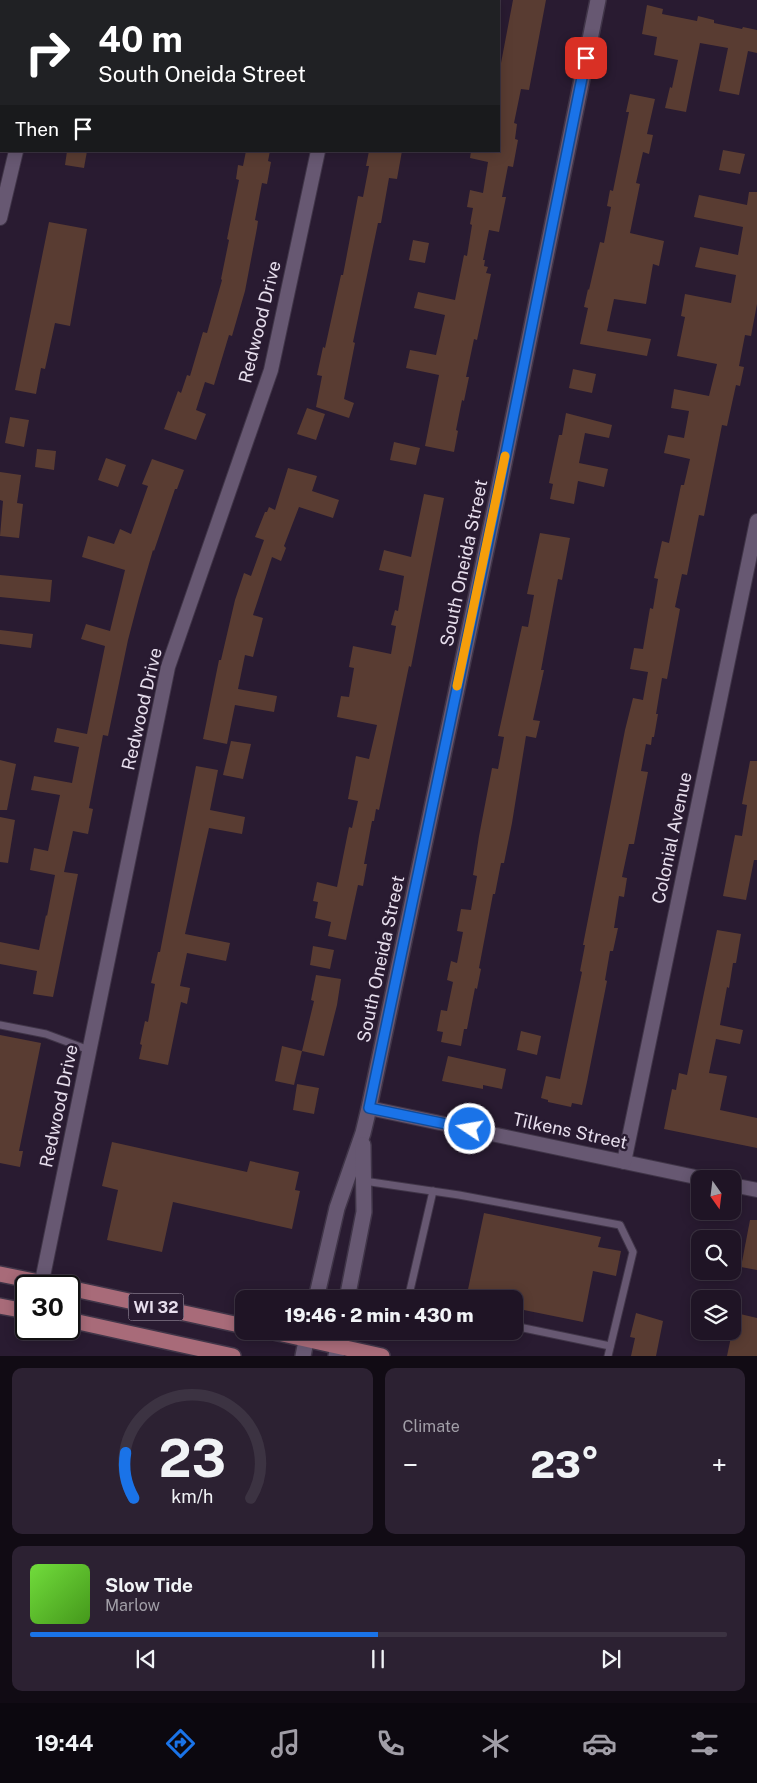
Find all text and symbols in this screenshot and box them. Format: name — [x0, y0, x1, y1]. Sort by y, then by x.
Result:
text: 40 m — [98, 19, 183, 60]
icon: right — [15, 20, 80, 85]
pin — [565, 37, 607, 79]
icon: arrive — [572, 44, 600, 72]
text: South Oneida Street — [98, 61, 306, 87]
icon: arrive — [69, 115, 97, 143]
text: Then — [15, 118, 59, 140]
street label: Redwood Drive — [234, 259, 285, 385]
street label: South Oneida Street — [436, 477, 491, 648]
street label: Redwood Drive — [117, 646, 166, 772]
street label: Colonial Avenue — [647, 770, 696, 906]
street label: South Oneida Street — [353, 873, 408, 1044]
street label: Redwood Drive — [35, 1042, 82, 1169]
position arrow — [443, 1102, 495, 1154]
street label: Tilkens Street — [511, 1108, 629, 1153]
north arrow — [691, 1170, 741, 1220]
map controls — [691, 1170, 741, 1340]
button: search — [691, 1230, 741, 1280]
speed limit sign: 30 — [15, 1275, 80, 1340]
button: layers — [691, 1290, 741, 1340]
road number: WI 32 — [128, 1294, 184, 1320]
text: 19:46 · 2 min · 430 m — [284, 1304, 474, 1326]
text: Climate — [403, 1417, 460, 1436]
text: 23 — [158, 1428, 226, 1489]
text: 23° — [530, 1442, 599, 1487]
text: − — [403, 1448, 418, 1481]
text: + — [711, 1448, 727, 1481]
text: km/h — [171, 1486, 213, 1507]
text: Slow Tide — [105, 1574, 193, 1596]
text: Marlow — [105, 1596, 160, 1615]
icon: previous — [132, 1645, 160, 1673]
icon: pause — [364, 1645, 392, 1673]
icon: next — [597, 1645, 625, 1673]
icon: directions — [163, 1726, 198, 1761]
icon: music — [268, 1726, 303, 1761]
icon: phone — [373, 1726, 408, 1761]
icon: climate — [478, 1726, 513, 1761]
icon: car — [582, 1726, 617, 1761]
icon: filters — [687, 1726, 722, 1761]
text: 19:44 — [35, 1730, 94, 1756]

